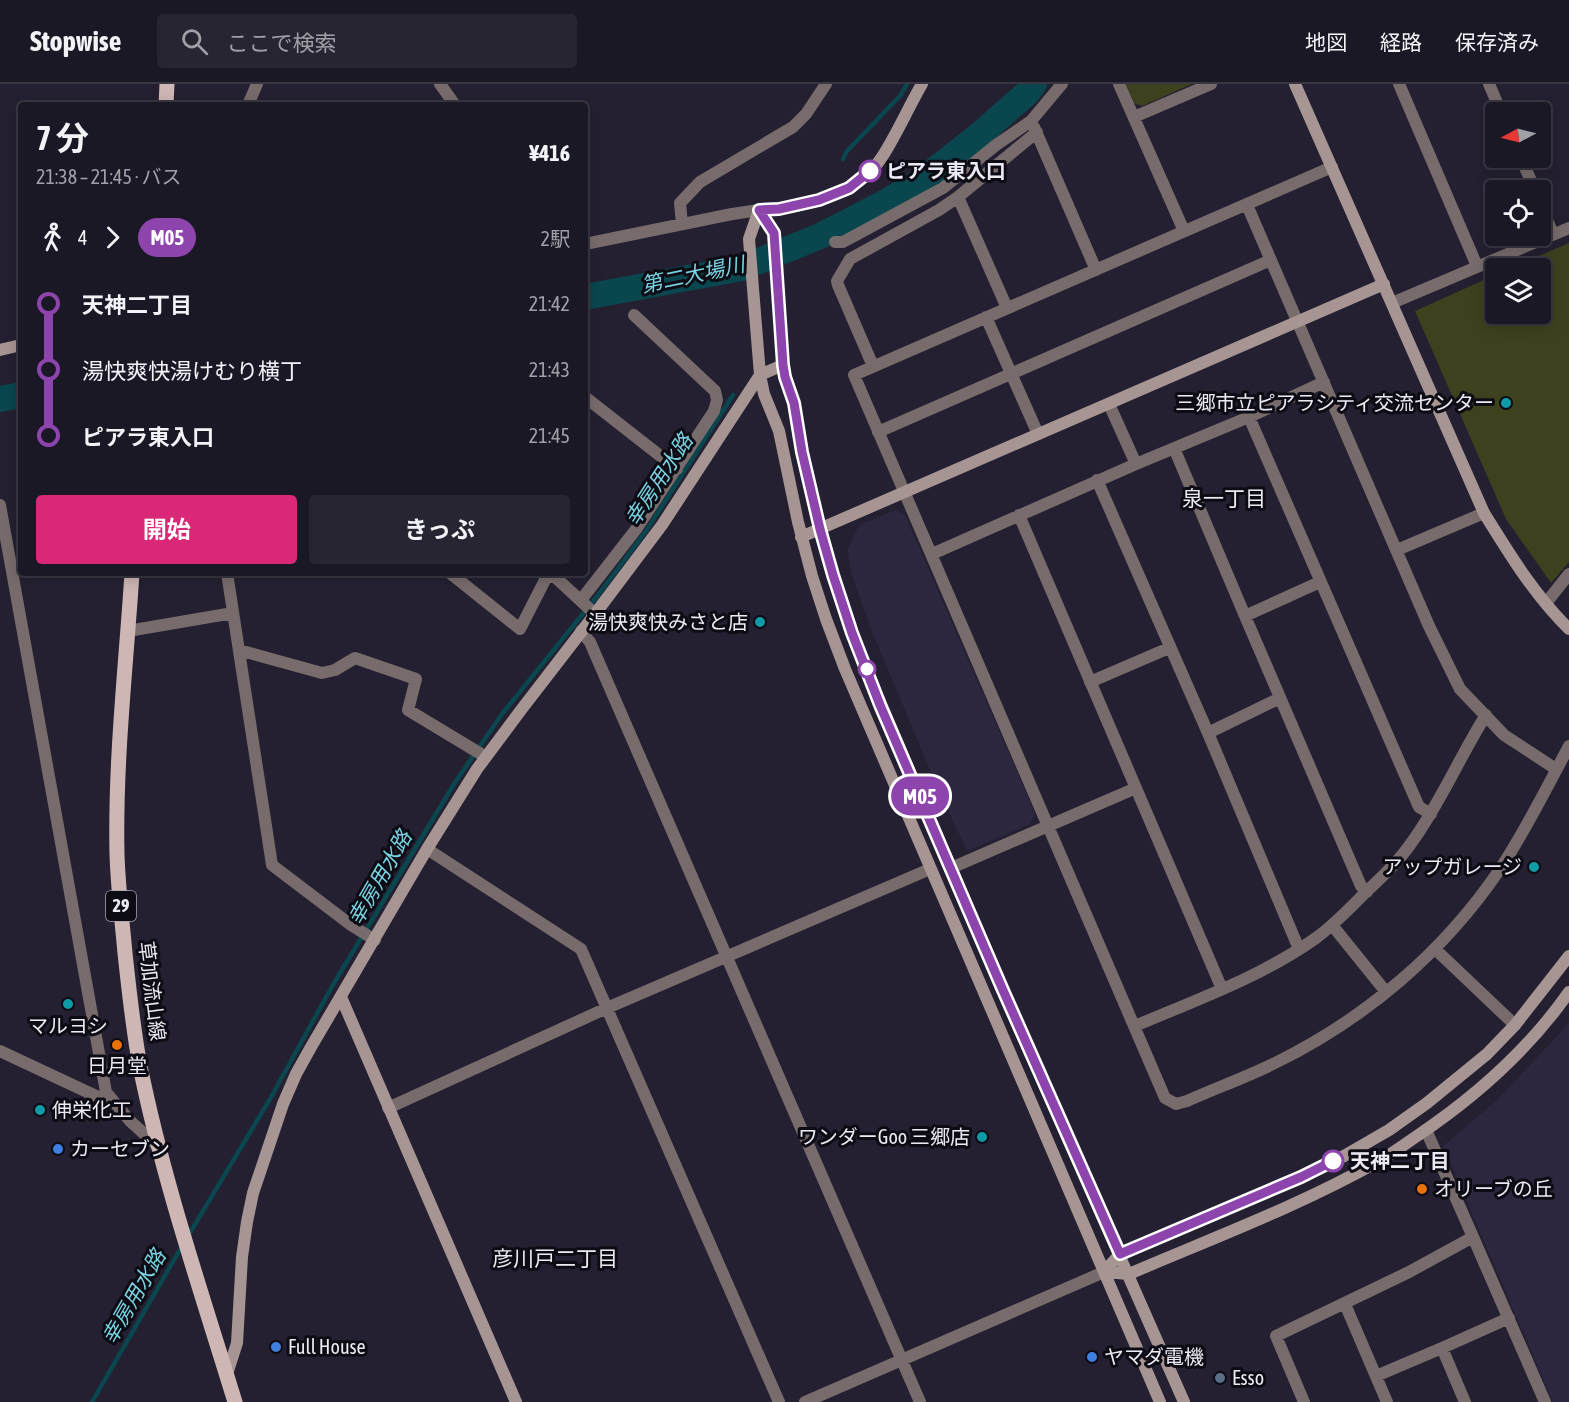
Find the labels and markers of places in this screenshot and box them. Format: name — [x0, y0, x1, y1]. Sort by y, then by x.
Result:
place label: ピアラ東入口 — [886, 159, 1006, 182]
marker: ピアラ東入口 — [859, 160, 881, 182]
place label: 三郷市立ピアラシティ交流センター — [1176, 391, 1494, 414]
marker: 三郷市立ピアラシティ交流センター — [1499, 396, 1513, 410]
place label: 湯快爽快みさと店 — [588, 610, 748, 633]
marker: 湯快爽快みさと店 — [753, 615, 767, 629]
unlabelled marker — [858, 660, 876, 678]
place label: アップガレージ — [1382, 855, 1522, 878]
marker: アップガレージ — [1527, 860, 1541, 874]
marker: マルヨシ — [61, 997, 75, 1011]
place label: マルヨシ — [28, 1014, 108, 1037]
marker: 日月堂 — [110, 1038, 124, 1052]
place label: 日月堂 — [87, 1054, 147, 1077]
place label: 伸栄化工 — [52, 1098, 132, 1121]
marker: 伸栄化工 — [33, 1103, 47, 1117]
place label: ワンダーGoo 三郷店 — [798, 1125, 970, 1148]
marker: ワンダーGoo 三郷店 — [975, 1130, 989, 1144]
place label: カーセブン — [70, 1137, 170, 1160]
marker: カーセブン — [51, 1142, 65, 1156]
place label: 天神二丁目 — [1350, 1149, 1450, 1172]
marker: 天神二丁目 — [1322, 1150, 1344, 1172]
place label: オリーブの丘 — [1434, 1177, 1553, 1200]
marker: オリーブの丘 — [1415, 1182, 1429, 1196]
place label: Full House — [288, 1335, 366, 1358]
marker: Full House — [269, 1340, 283, 1354]
place label: ヤマダ電機 — [1104, 1345, 1204, 1368]
marker: ヤマダ電機 — [1085, 1350, 1099, 1364]
place label: Esso — [1232, 1366, 1264, 1389]
marker: Esso — [1213, 1371, 1227, 1385]

